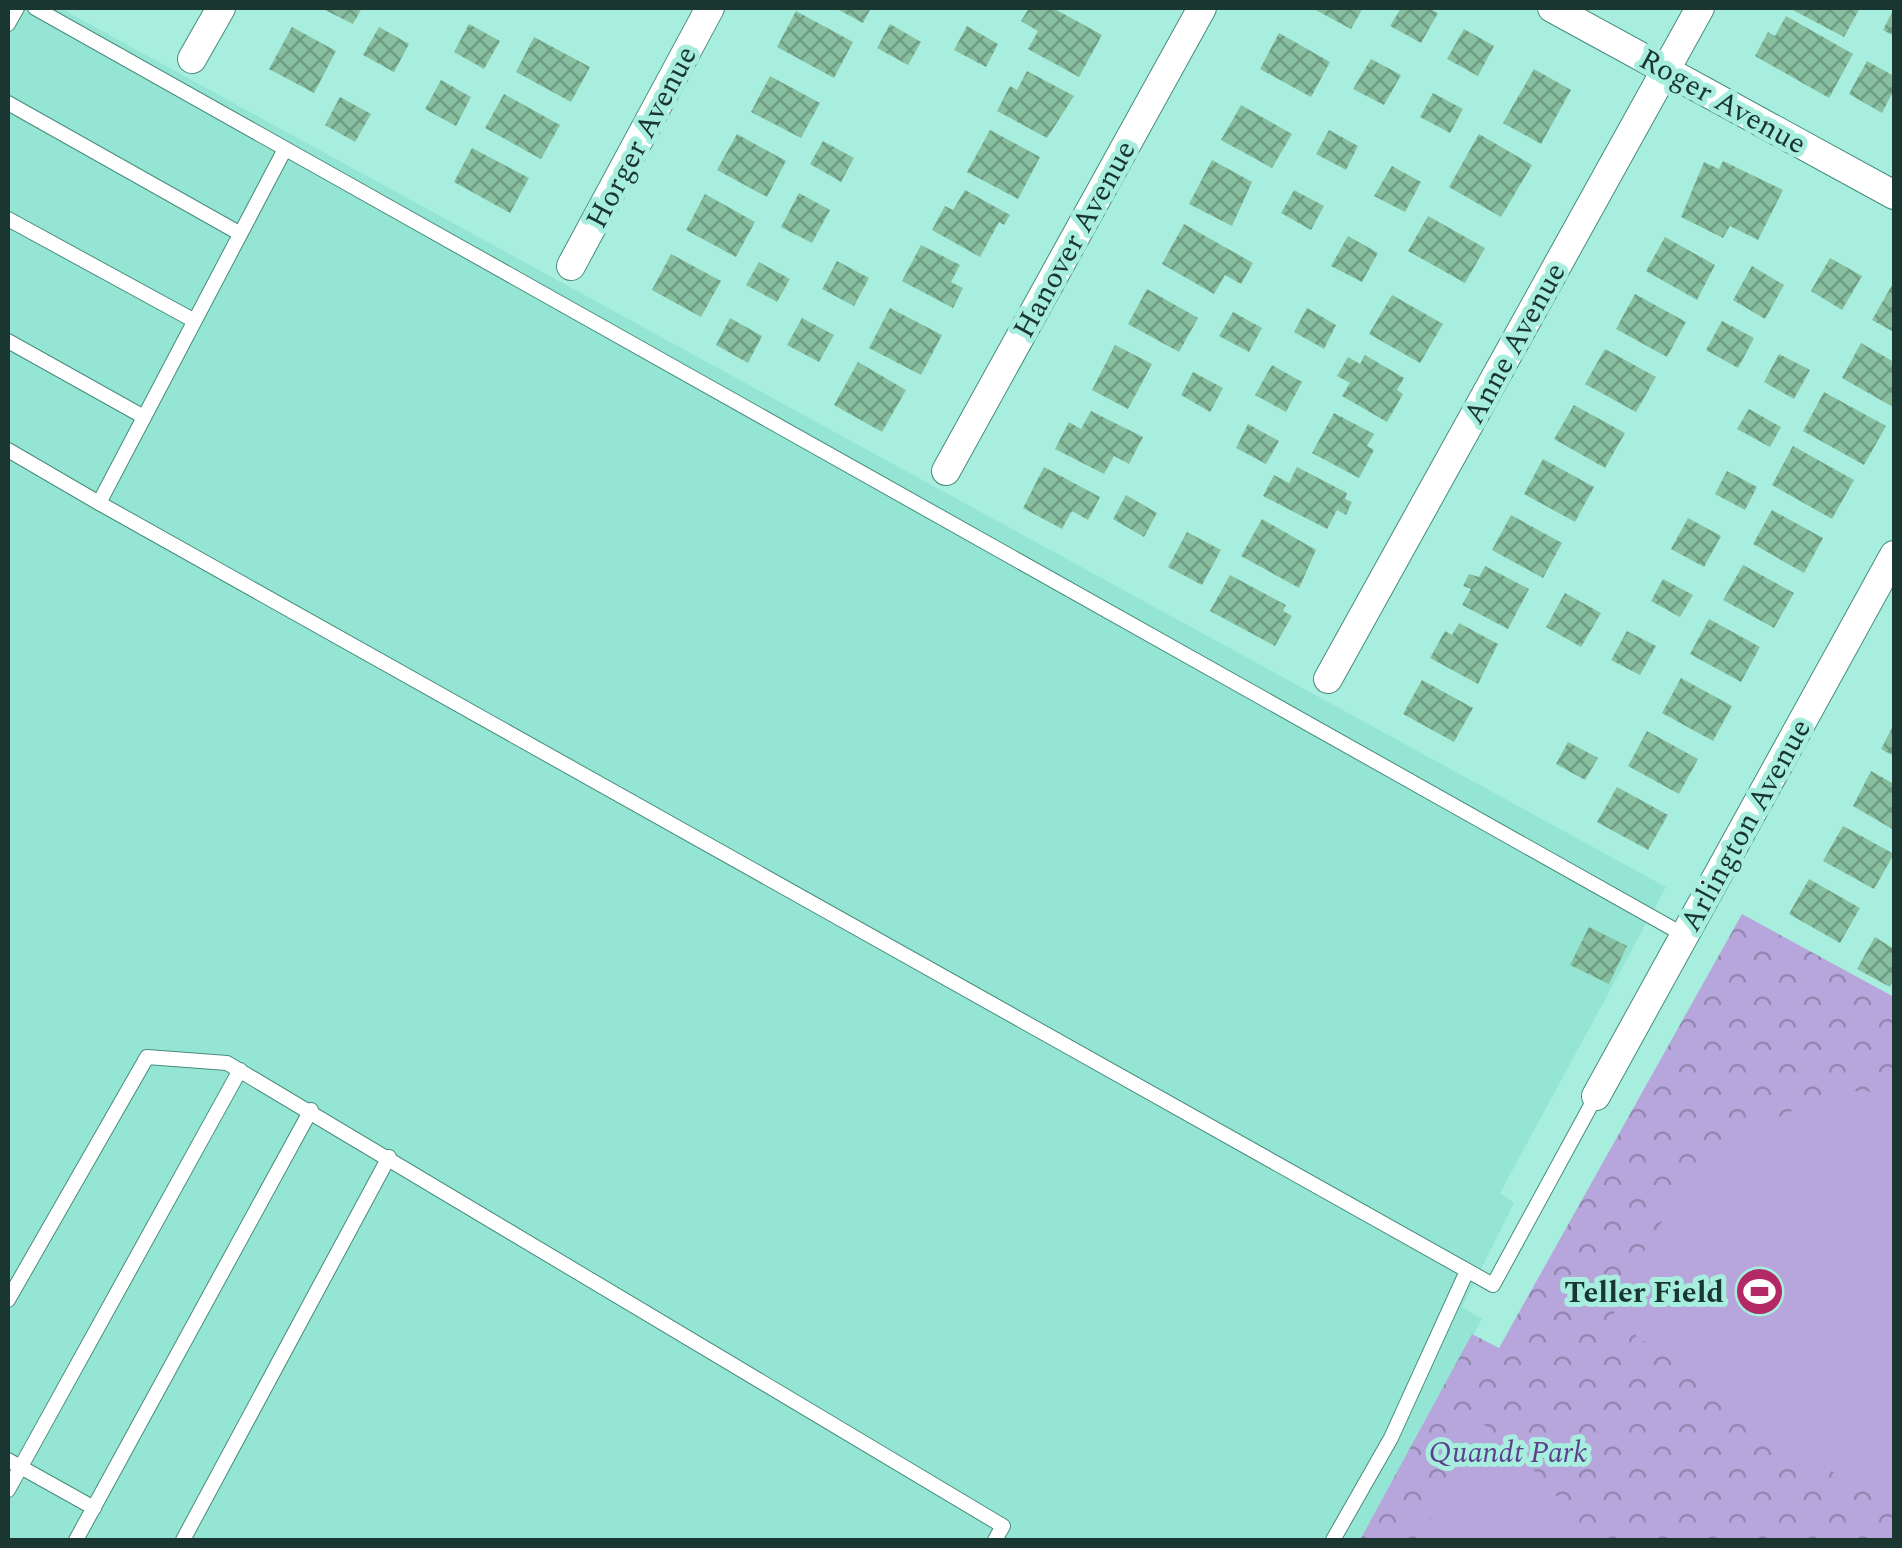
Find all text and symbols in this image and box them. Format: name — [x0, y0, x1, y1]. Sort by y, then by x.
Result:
street label: Roger Avenue — [1630, 37, 1815, 167]
street label: Horger Avenue — [574, 38, 709, 237]
street label: Hanover Avenue — [1001, 132, 1148, 347]
street label: Anne Avenue — [1451, 254, 1578, 433]
street label: Arlington Avenue — [1668, 711, 1823, 940]
sports icon: Teller Field — [1733, 1266, 1785, 1318]
place label: Teller Field — [1564, 1270, 1724, 1316]
park label: Quandt Park — [1429, 1430, 1587, 1476]

